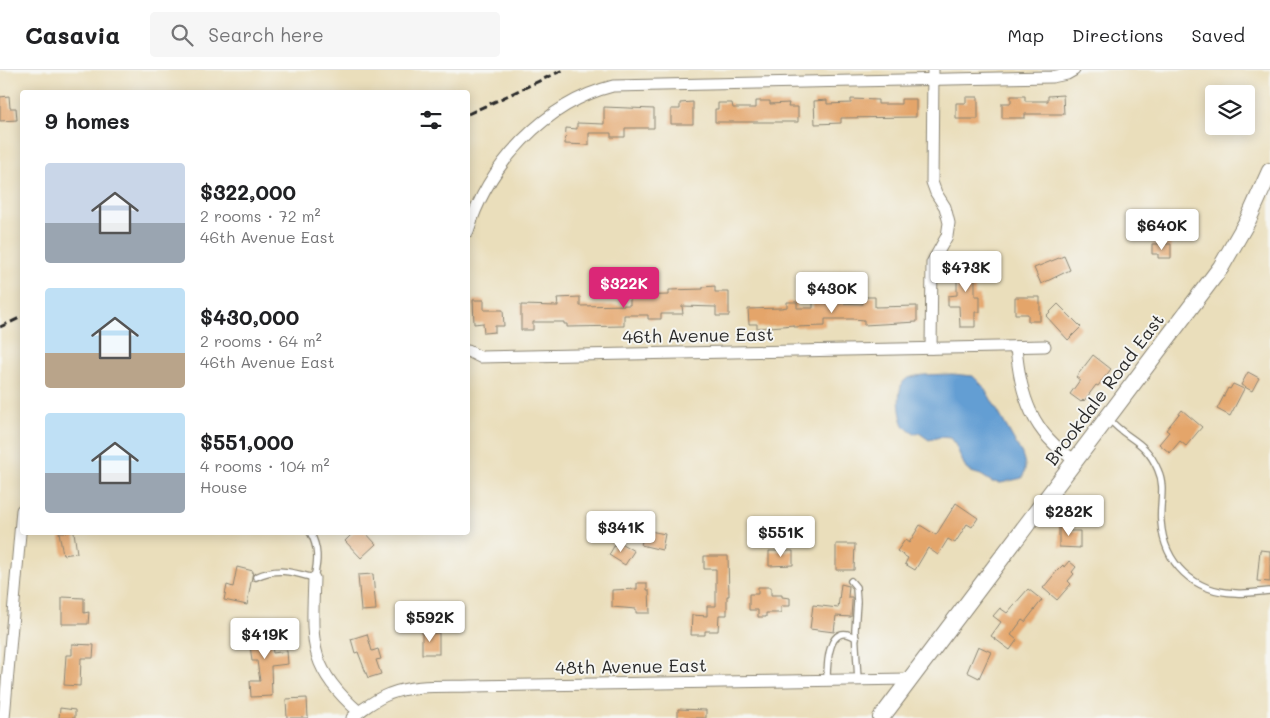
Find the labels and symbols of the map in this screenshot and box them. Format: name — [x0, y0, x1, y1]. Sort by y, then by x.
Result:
pin: $640K — [1127, 208, 1197, 251]
pin: $473K — [931, 250, 1001, 293]
pin: $322K — [589, 266, 659, 309]
pin: $430K — [797, 272, 867, 314]
street label: Brookdale Road East — [1039, 308, 1169, 470]
street label: 46th Avenue East — [622, 322, 774, 348]
pin: $282K — [1034, 494, 1104, 537]
pin: $341K — [586, 510, 656, 553]
pin: $551K — [746, 516, 816, 558]
pin: $592K — [395, 600, 465, 643]
pin: $419K — [230, 618, 300, 660]
street label: 48th Avenue East — [555, 653, 707, 679]

